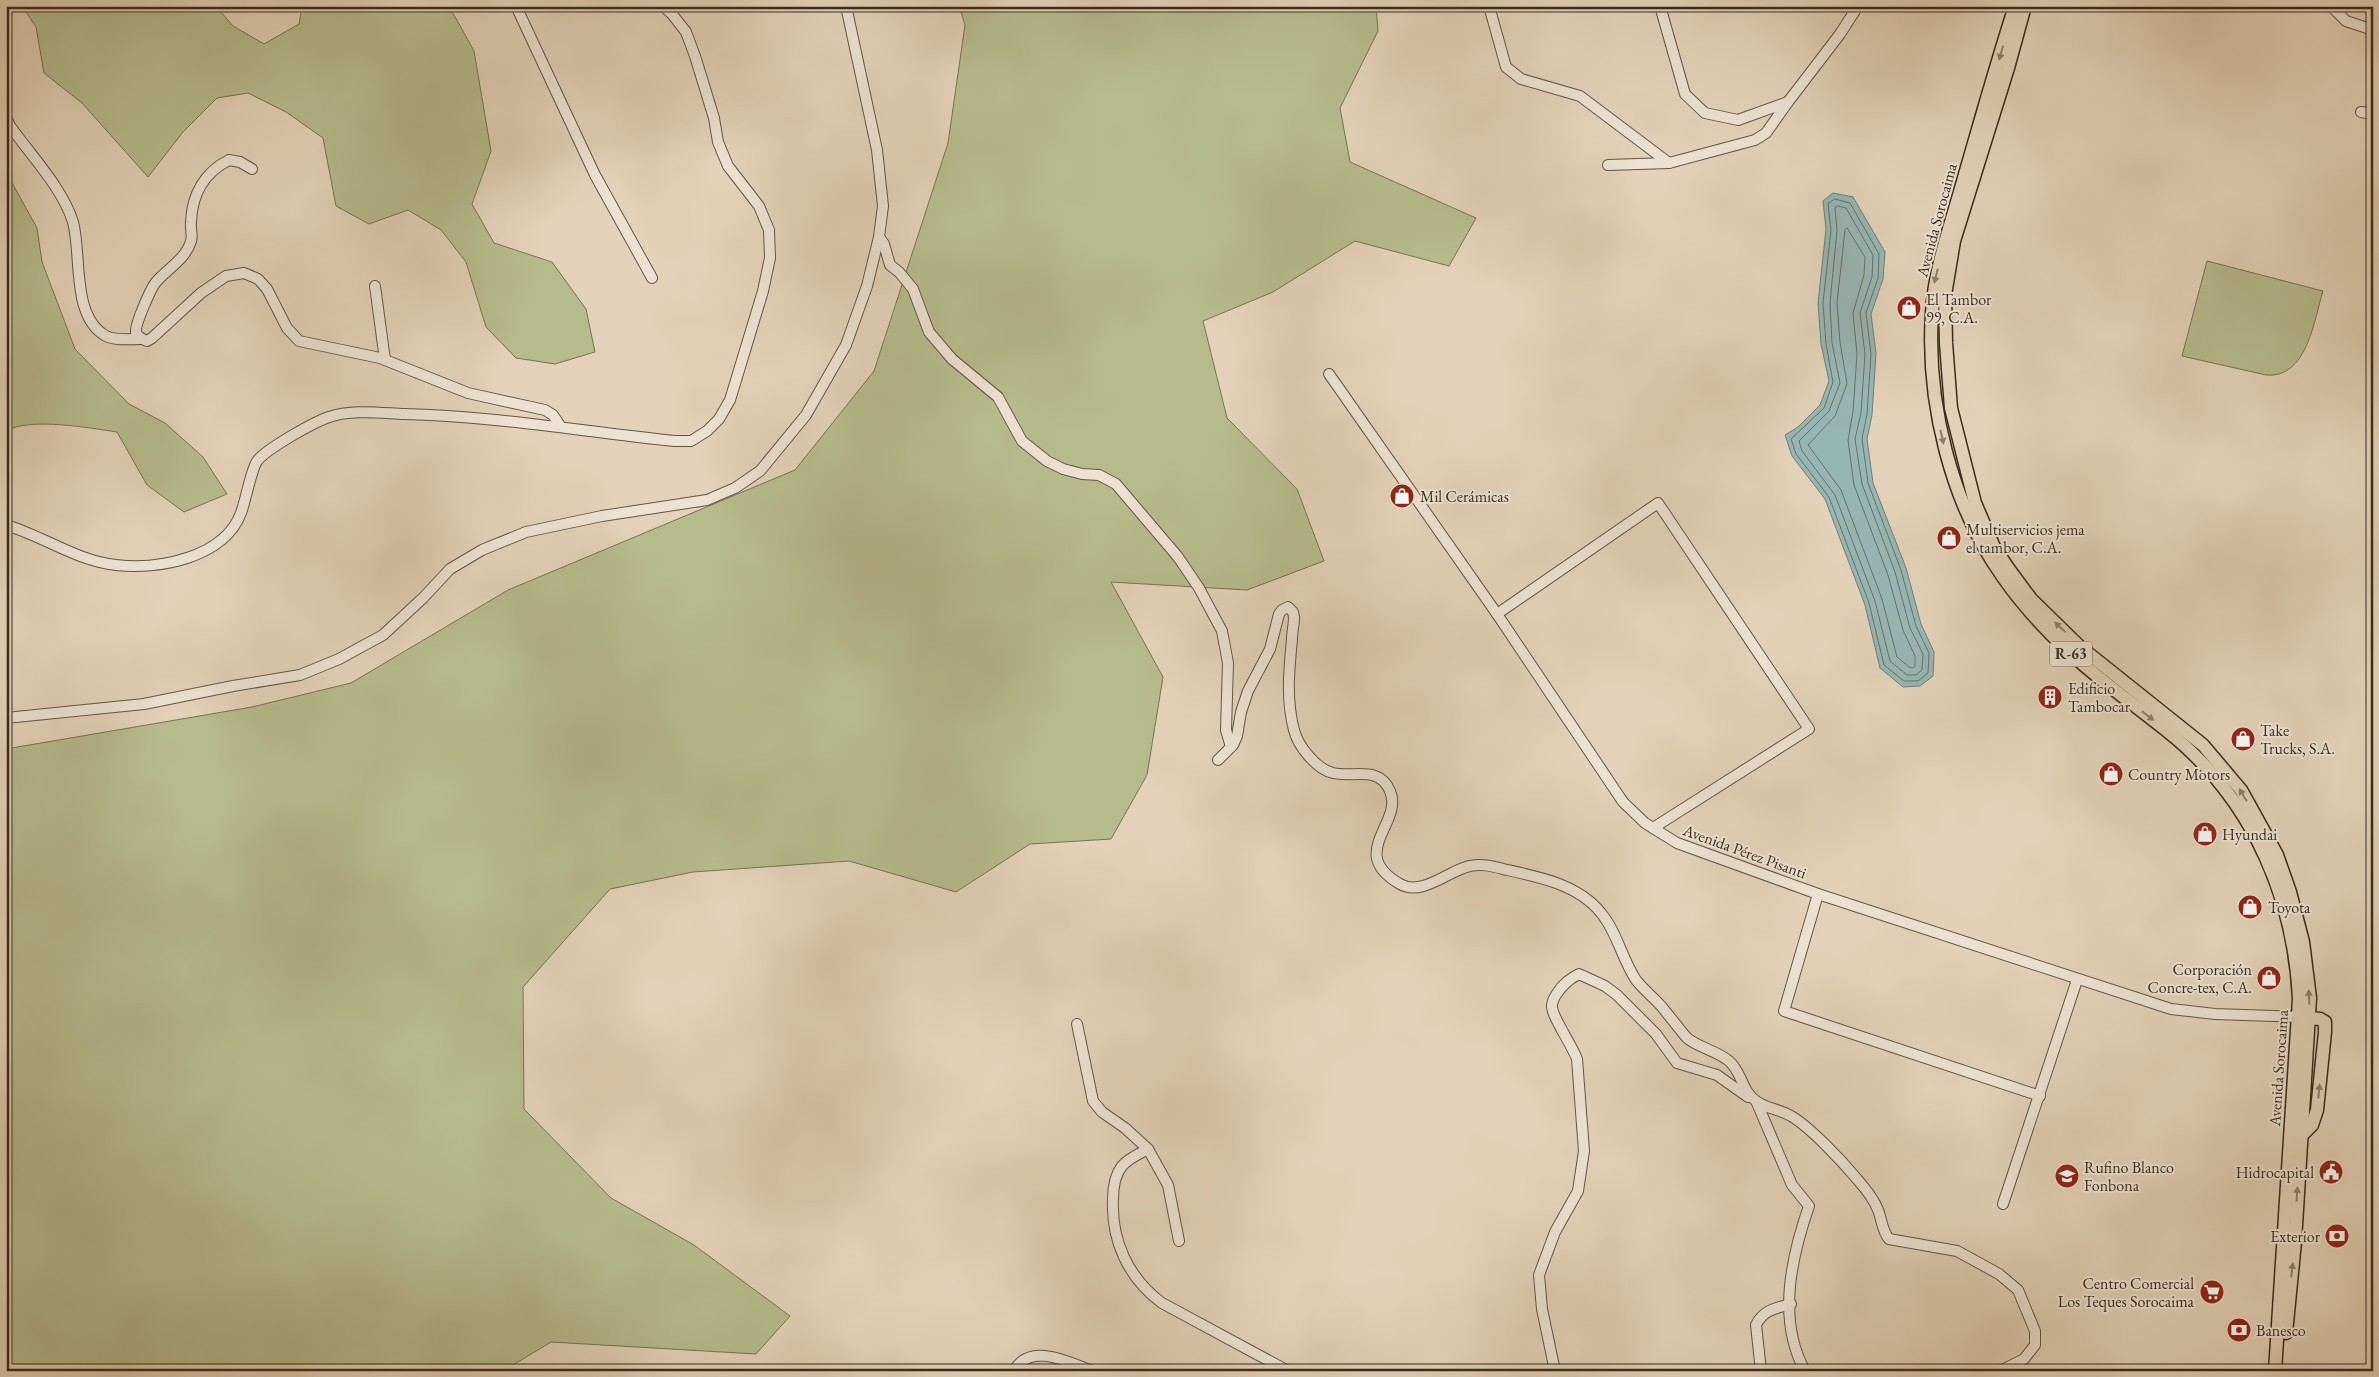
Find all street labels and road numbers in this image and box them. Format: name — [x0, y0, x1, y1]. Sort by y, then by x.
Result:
street label: Avenida Sorocaima — [1911, 160, 1962, 280]
road number: R-63 — [2050, 642, 2092, 666]
street label: Avenida Pérez Pisanti — [1679, 819, 1809, 884]
street label: Avenida Sorocaima — [2264, 1008, 2293, 1128]

